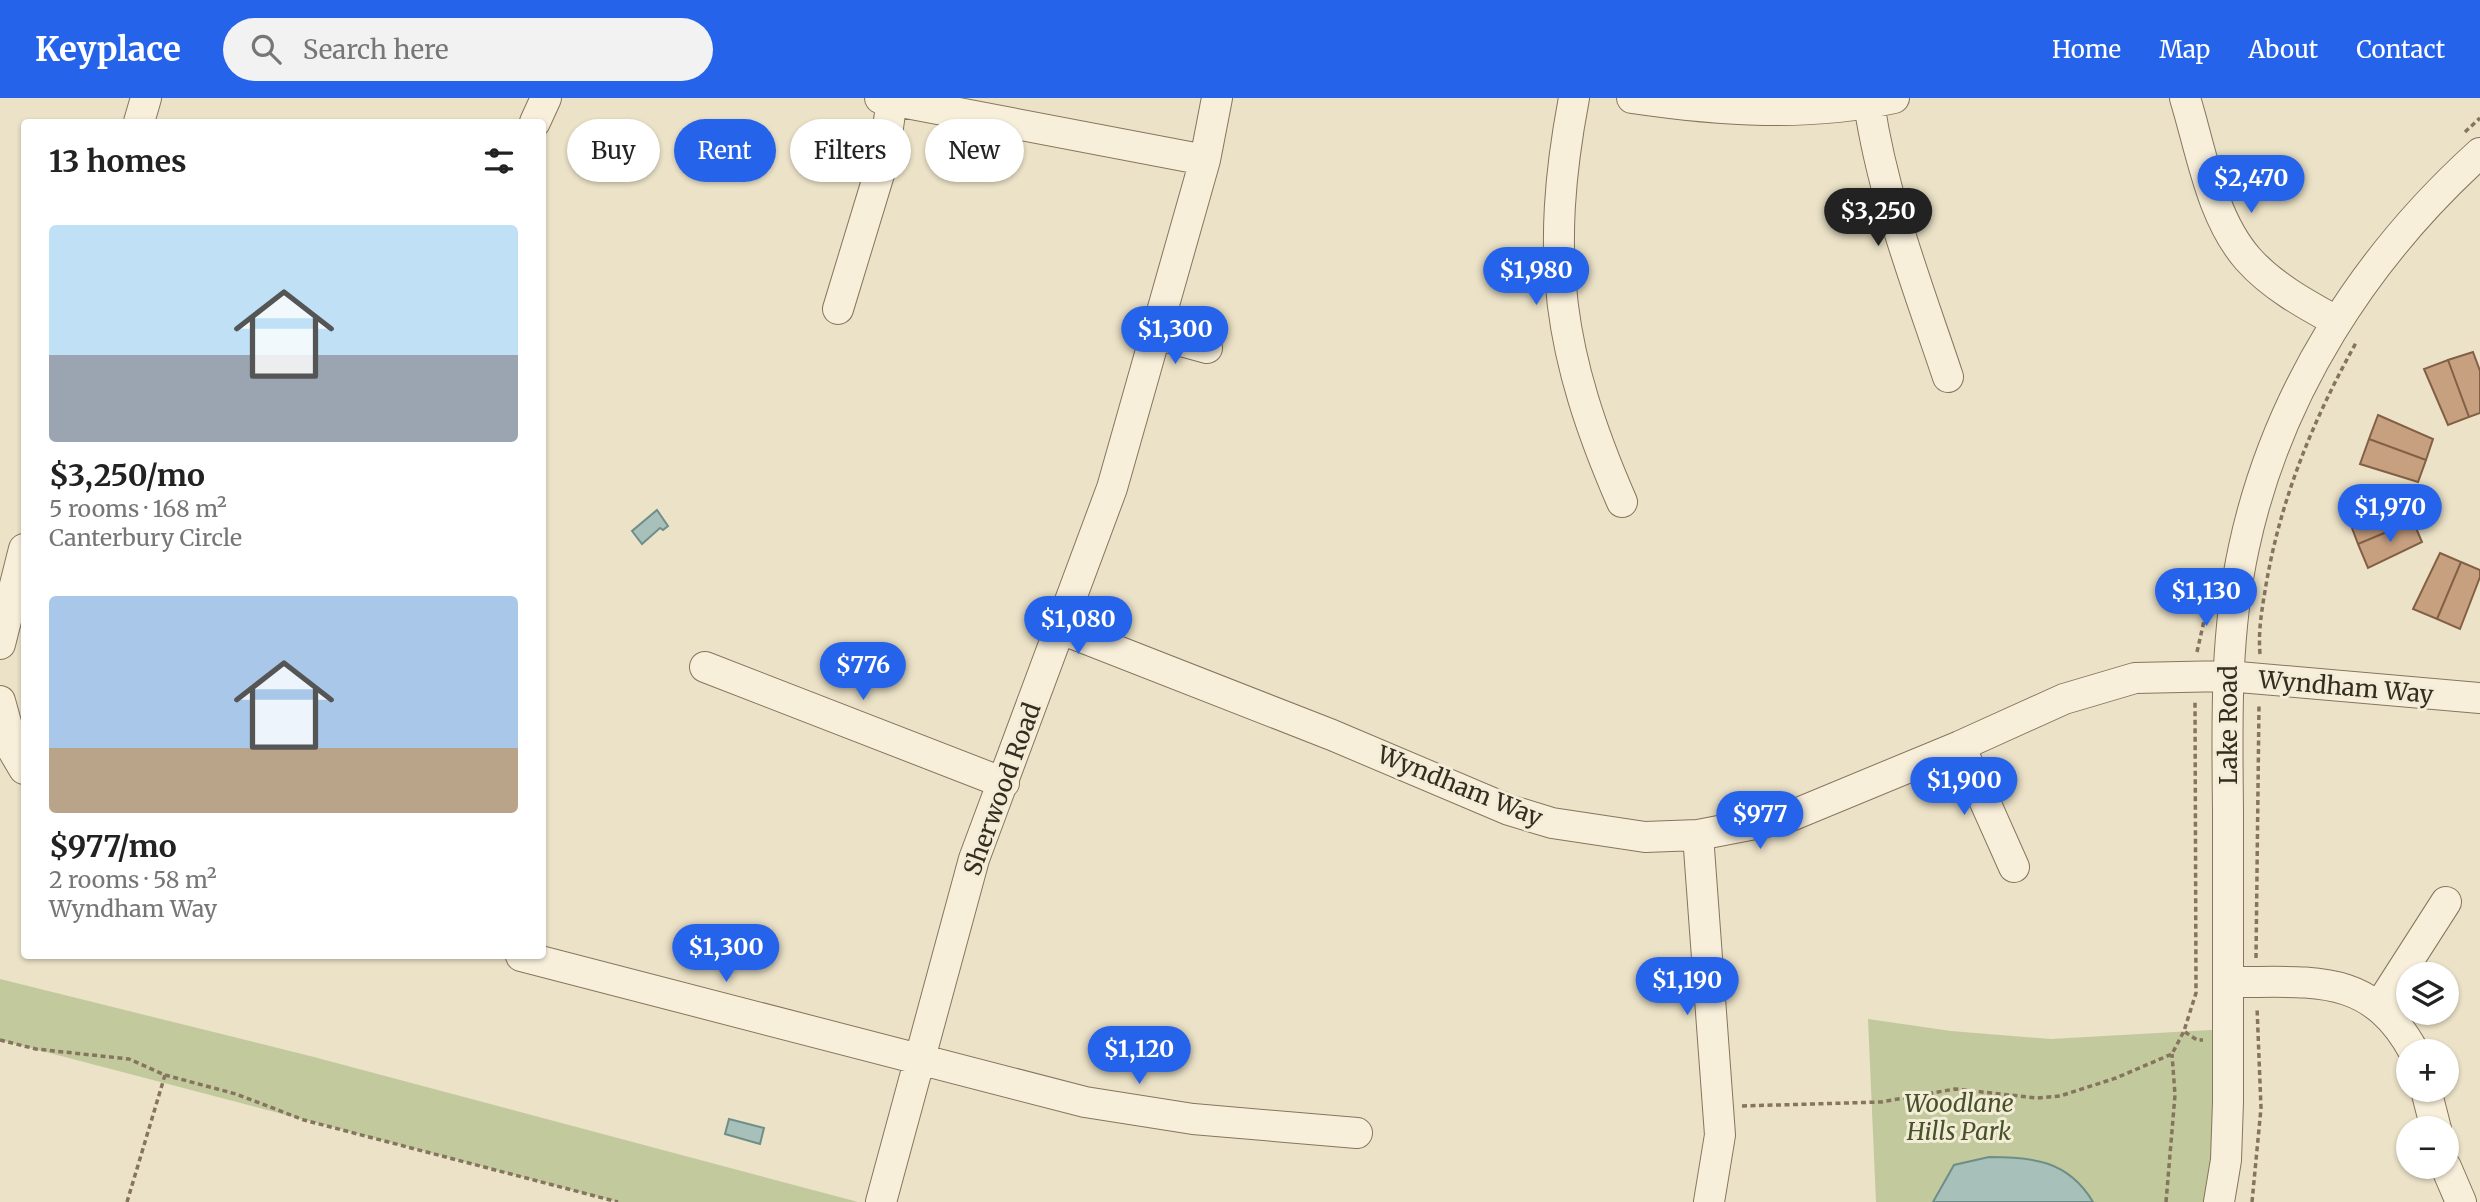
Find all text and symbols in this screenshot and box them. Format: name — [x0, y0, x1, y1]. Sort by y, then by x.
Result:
search box — [223, 18, 713, 81]
text: Keyplace — [35, 29, 181, 70]
icon: search — [247, 30, 285, 68]
text: Search here — [303, 33, 449, 66]
text: Home — [2052, 34, 2121, 65]
text: Map — [2159, 34, 2210, 65]
text: About — [2248, 34, 2318, 65]
text: Contact — [2356, 34, 2445, 65]
chip: Buy — [567, 119, 660, 182]
chip: Rent — [674, 119, 776, 182]
chip: Filters — [790, 119, 911, 182]
chip: New — [925, 119, 1024, 182]
text: 13 homes — [49, 142, 187, 180]
icon: filters — [480, 142, 518, 180]
pin: $2,470 — [2194, 156, 2308, 215]
text: $2,470 — [2214, 163, 2288, 192]
pin: $3,250 — [1821, 188, 1935, 248]
text: $3,250 — [1840, 196, 1916, 225]
pin: $1,980 — [1479, 248, 1593, 307]
text: $1,980 — [1499, 255, 1573, 284]
icon: home — [221, 271, 347, 397]
pin: $1,300 — [1118, 306, 1232, 366]
text: $1,300 — [1137, 314, 1213, 343]
text: $3,250/mo — [49, 456, 205, 494]
pin: $1,970 — [2333, 484, 2447, 544]
text: $1,970 — [2354, 492, 2426, 521]
text: 5 rooms · 168 m² — [49, 494, 227, 523]
text: Canterbury Circle — [49, 523, 242, 552]
pin: $1,130 — [2149, 568, 2263, 628]
text: $1,130 — [2171, 576, 2241, 605]
pin: $1,080 — [1021, 596, 1135, 656]
text: $1,080 — [1040, 604, 1116, 633]
icon: home — [221, 642, 347, 768]
pin: $776 — [822, 642, 904, 702]
text: $776 — [836, 650, 890, 679]
street label: Wyndham Way — [2256, 664, 2435, 710]
street label: Lake Road — [2213, 665, 2244, 785]
street label: Sherwood Road — [956, 698, 1048, 880]
street label: Wyndham Way — [1372, 738, 1547, 833]
pin: $1,900 — [1907, 758, 2021, 817]
text: $1,900 — [1926, 765, 2002, 794]
pin: $977 — [1719, 792, 1801, 851]
text: $977 — [1732, 799, 1788, 828]
text: $977/mo — [49, 827, 177, 865]
text: 2 rooms · 58 m² — [49, 865, 217, 894]
text: Wyndham Way — [49, 894, 217, 923]
pin: $1,300 — [669, 924, 783, 984]
text: $1,300 — [688, 932, 764, 961]
pin: $1,190 — [1630, 958, 1744, 1017]
map controls — [2396, 962, 2459, 1179]
button: layers — [2396, 962, 2459, 1025]
text: $1,190 — [1652, 965, 1722, 994]
pin: $1,120 — [1082, 1026, 1196, 1086]
text: $1,120 — [1104, 1034, 1174, 1063]
button: + — [2396, 1039, 2459, 1102]
park label: Woodlane Hills Park — [1904, 1088, 2014, 1147]
button: − — [2396, 1116, 2459, 1179]

